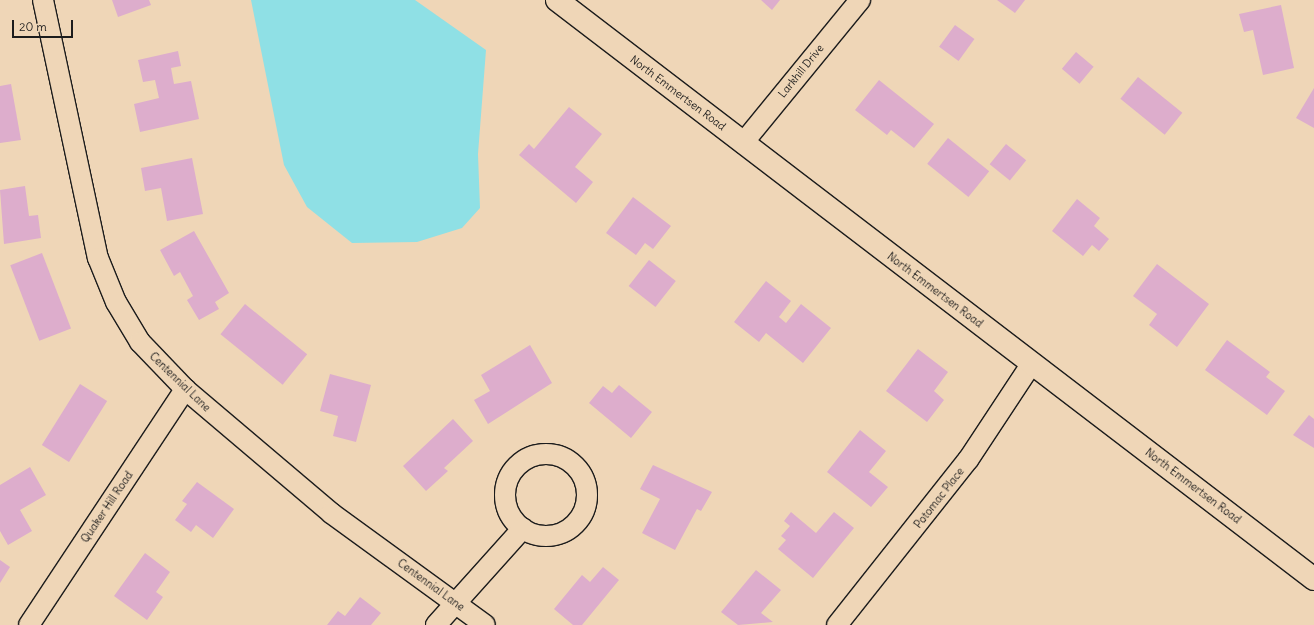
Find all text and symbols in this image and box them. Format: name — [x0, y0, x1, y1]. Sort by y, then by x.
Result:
scale bar — [14, 12, 75, 38]
text: 20 m — [19, 19, 47, 34]
street label: Larkhill Drive — [776, 42, 826, 100]
street label: North Emmertsen Road — [628, 53, 728, 133]
street label: North Emmertsen Road — [885, 250, 985, 330]
street label: Centennial Lane — [147, 350, 213, 414]
street label: North Emmertsen Road — [1143, 446, 1243, 526]
street label: Potomac Place — [911, 465, 967, 531]
street label: Quaker Hill Road — [78, 469, 136, 545]
street label: Centennial Lane — [395, 556, 467, 614]

